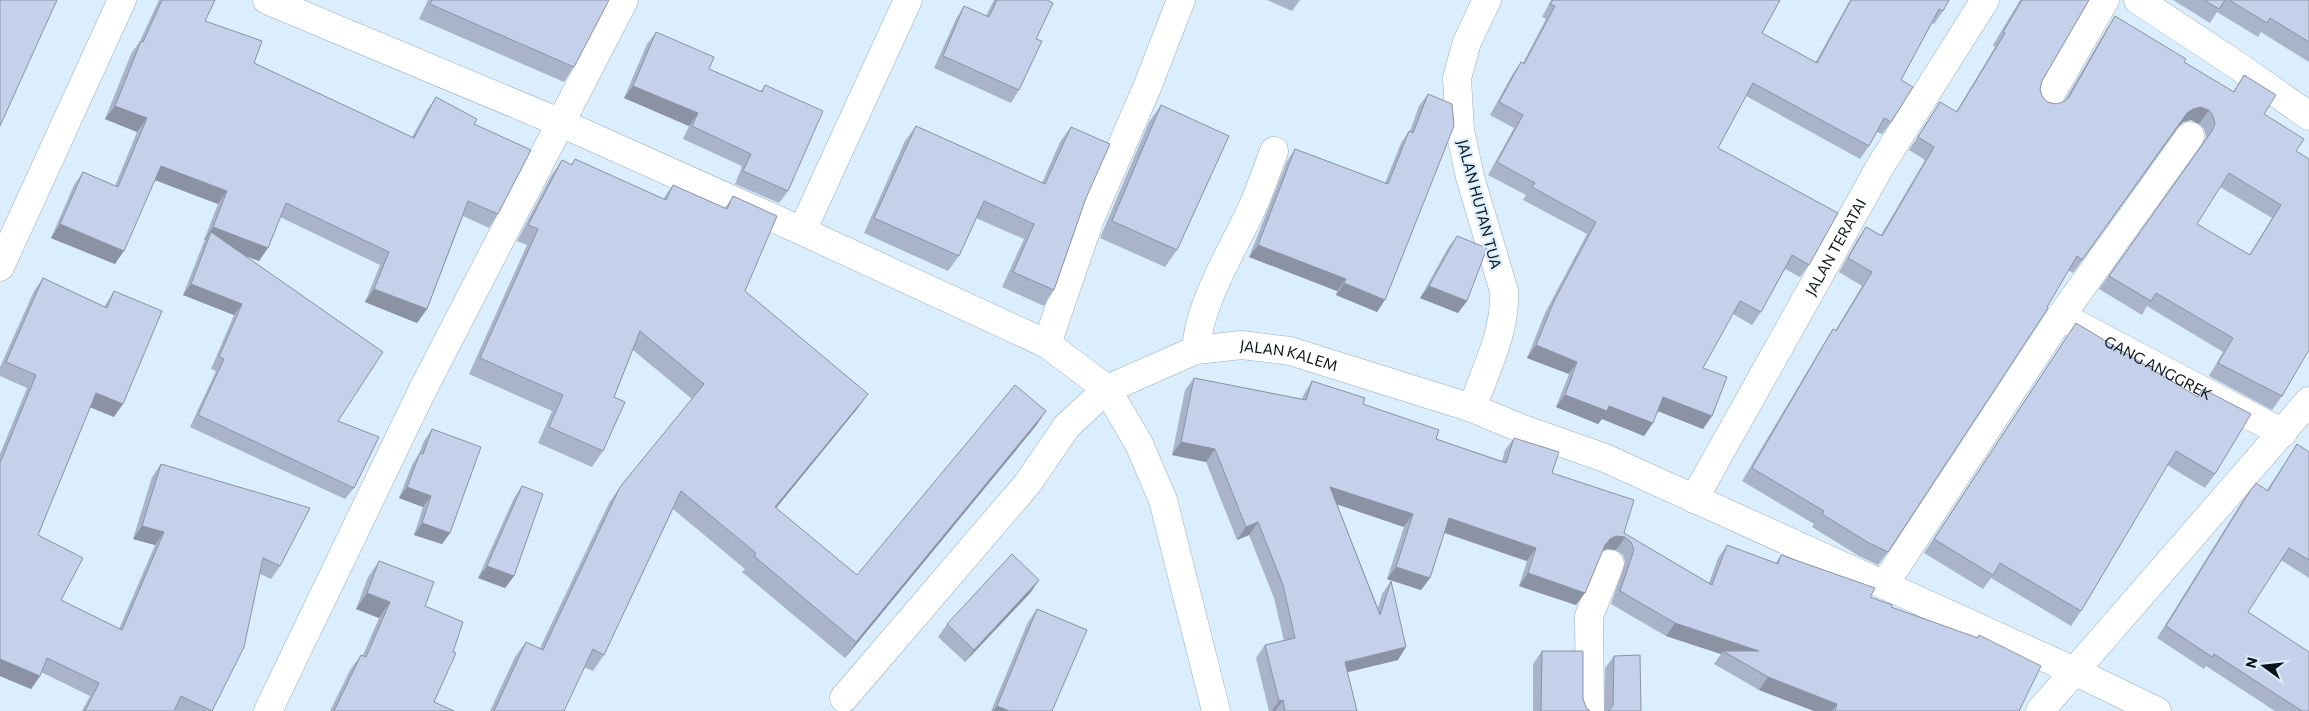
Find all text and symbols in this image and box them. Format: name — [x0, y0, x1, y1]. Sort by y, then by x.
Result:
street label: JALAN HUTAN TUA — [1454, 137, 1506, 271]
street label: JALAN TERATAI — [1801, 195, 1870, 299]
street label: GANG ANGGREK — [2101, 332, 2215, 403]
street label: JALAN KALEM — [1239, 336, 1340, 374]
north arrow — [2239, 641, 2289, 691]
text: N — [2241, 655, 2261, 670]

